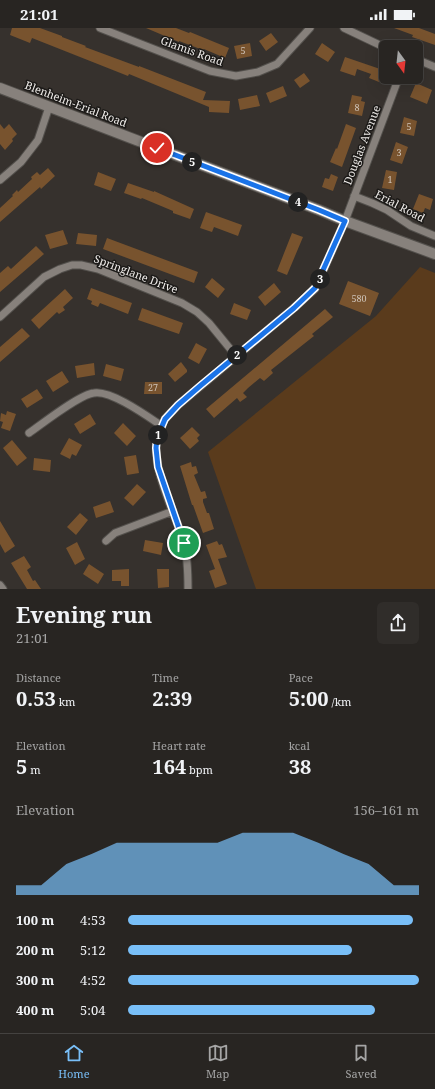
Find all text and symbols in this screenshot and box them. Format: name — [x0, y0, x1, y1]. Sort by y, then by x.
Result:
text: 21:01 — [20, 4, 58, 24]
street label: Glamis Road — [159, 32, 226, 69]
north arrow — [379, 40, 423, 84]
map controls — [379, 40, 423, 84]
house number: 5 — [240, 44, 246, 57]
street label: Blenheim-Erial Road — [23, 77, 130, 130]
house number: 8 — [354, 101, 360, 114]
street label: Douglas Avenue — [339, 103, 384, 187]
house number: 5 — [406, 120, 412, 133]
pin — [140, 131, 174, 165]
icon: check — [146, 137, 168, 159]
house number: 3 — [396, 146, 402, 159]
pin: 5 — [182, 152, 202, 172]
text: 5 — [189, 154, 195, 169]
house number: 1 — [387, 173, 393, 186]
street label: Erial Road — [373, 186, 428, 225]
pin: 4 — [288, 192, 308, 212]
text: 4 — [295, 194, 301, 209]
street label: Springlane Drive — [92, 251, 180, 296]
pin: 3 — [310, 269, 330, 289]
text: 3 — [317, 271, 323, 286]
house number: 580 — [351, 292, 367, 305]
pin: 2 — [227, 345, 247, 365]
text: 2 — [234, 347, 240, 362]
house number: 27 — [148, 381, 158, 394]
pin: 1 — [148, 425, 168, 445]
text: 1 — [155, 427, 161, 442]
pin — [167, 526, 201, 560]
icon: arrive — [173, 532, 195, 554]
text: Evening run — [16, 599, 152, 629]
button: share — [377, 602, 419, 644]
text: 21:01 — [16, 629, 49, 647]
text: Distance — [16, 670, 61, 685]
text: Time — [152, 670, 179, 685]
text: Pace — [289, 670, 313, 685]
text: 0.53 — [16, 685, 56, 712]
text: 2:39 — [152, 685, 192, 712]
text: 5:00 — [289, 685, 329, 712]
text: km — [56, 694, 75, 709]
text: /km — [329, 694, 352, 709]
text: Elevation — [16, 738, 66, 753]
text: Heart rate — [152, 738, 206, 753]
text: kcal — [289, 738, 310, 753]
text: 5 — [16, 753, 27, 780]
text: 164 — [152, 753, 186, 780]
text: 38 — [289, 753, 311, 780]
text: m — [27, 762, 41, 777]
text: bpm — [186, 762, 213, 777]
text: Elevation — [16, 801, 75, 819]
text: 156–161 m — [353, 801, 419, 819]
text: 100 m — [16, 911, 54, 929]
text: 4:53 — [80, 911, 106, 929]
text: 200 m — [16, 941, 54, 959]
text: 5:12 — [80, 941, 106, 959]
text: 300 m — [16, 971, 54, 989]
text: 4:52 — [80, 971, 106, 989]
text: 400 m — [16, 1001, 54, 1019]
text: 5:04 — [80, 1001, 106, 1019]
tab: Home — [58, 1042, 90, 1081]
tab: Map — [206, 1042, 229, 1081]
tab: Saved — [346, 1042, 377, 1081]

